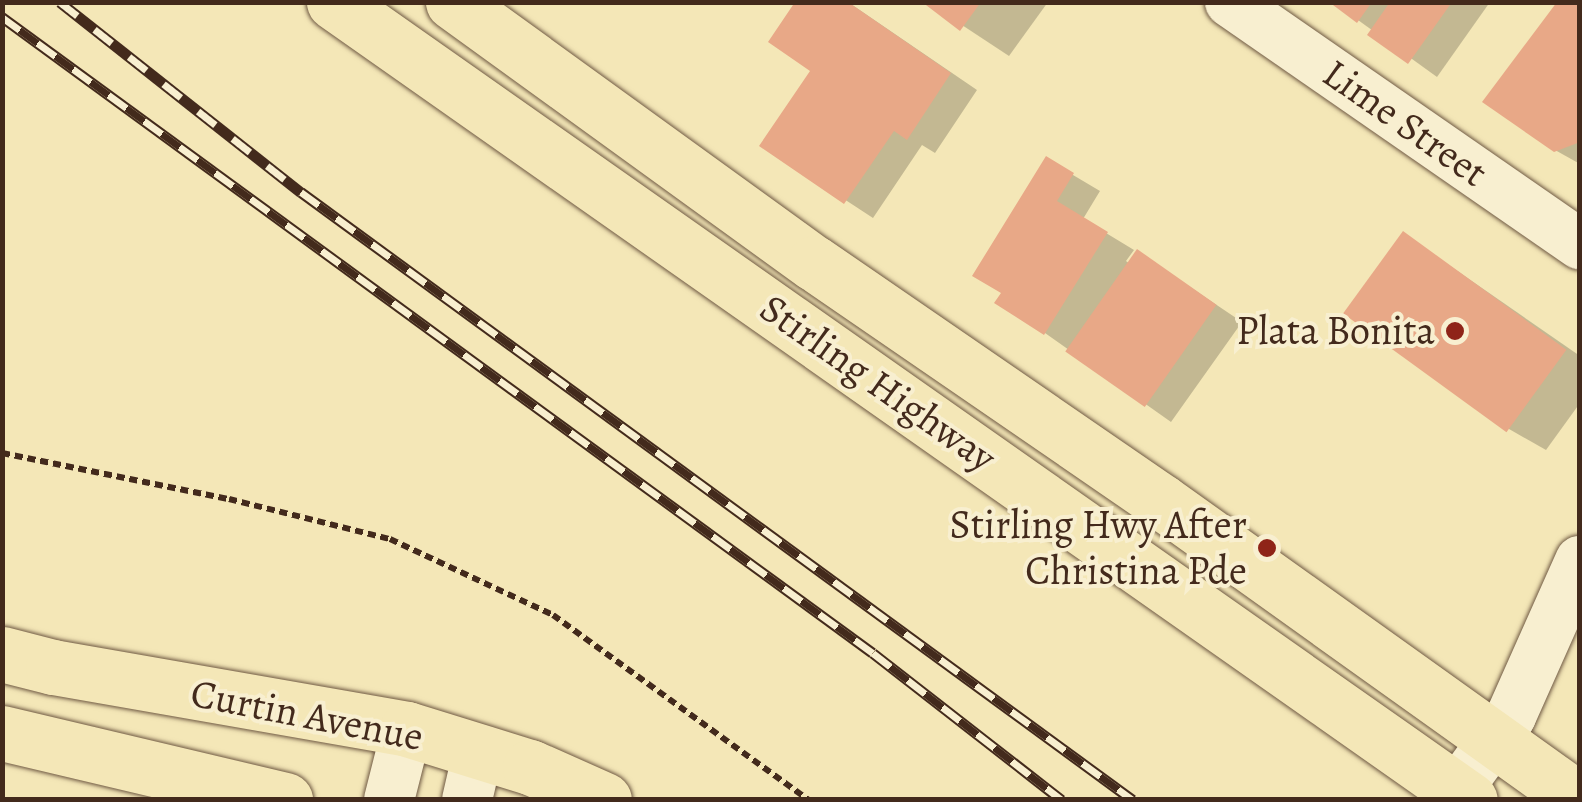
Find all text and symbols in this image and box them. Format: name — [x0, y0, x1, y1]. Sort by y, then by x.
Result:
street label: Lime Street — [1314, 49, 1496, 197]
street label: Stirling Highway — [751, 284, 1005, 482]
place label: Plata Bonita — [1236, 307, 1435, 355]
marker: Plata Bonita — [1444, 320, 1466, 342]
place label: Stirling Hwy After Christina Pde — [950, 501, 1247, 595]
marker: Stirling Hwy After Christina Pde — [1256, 537, 1278, 559]
street label: Curtin Avenue — [187, 669, 427, 761]

